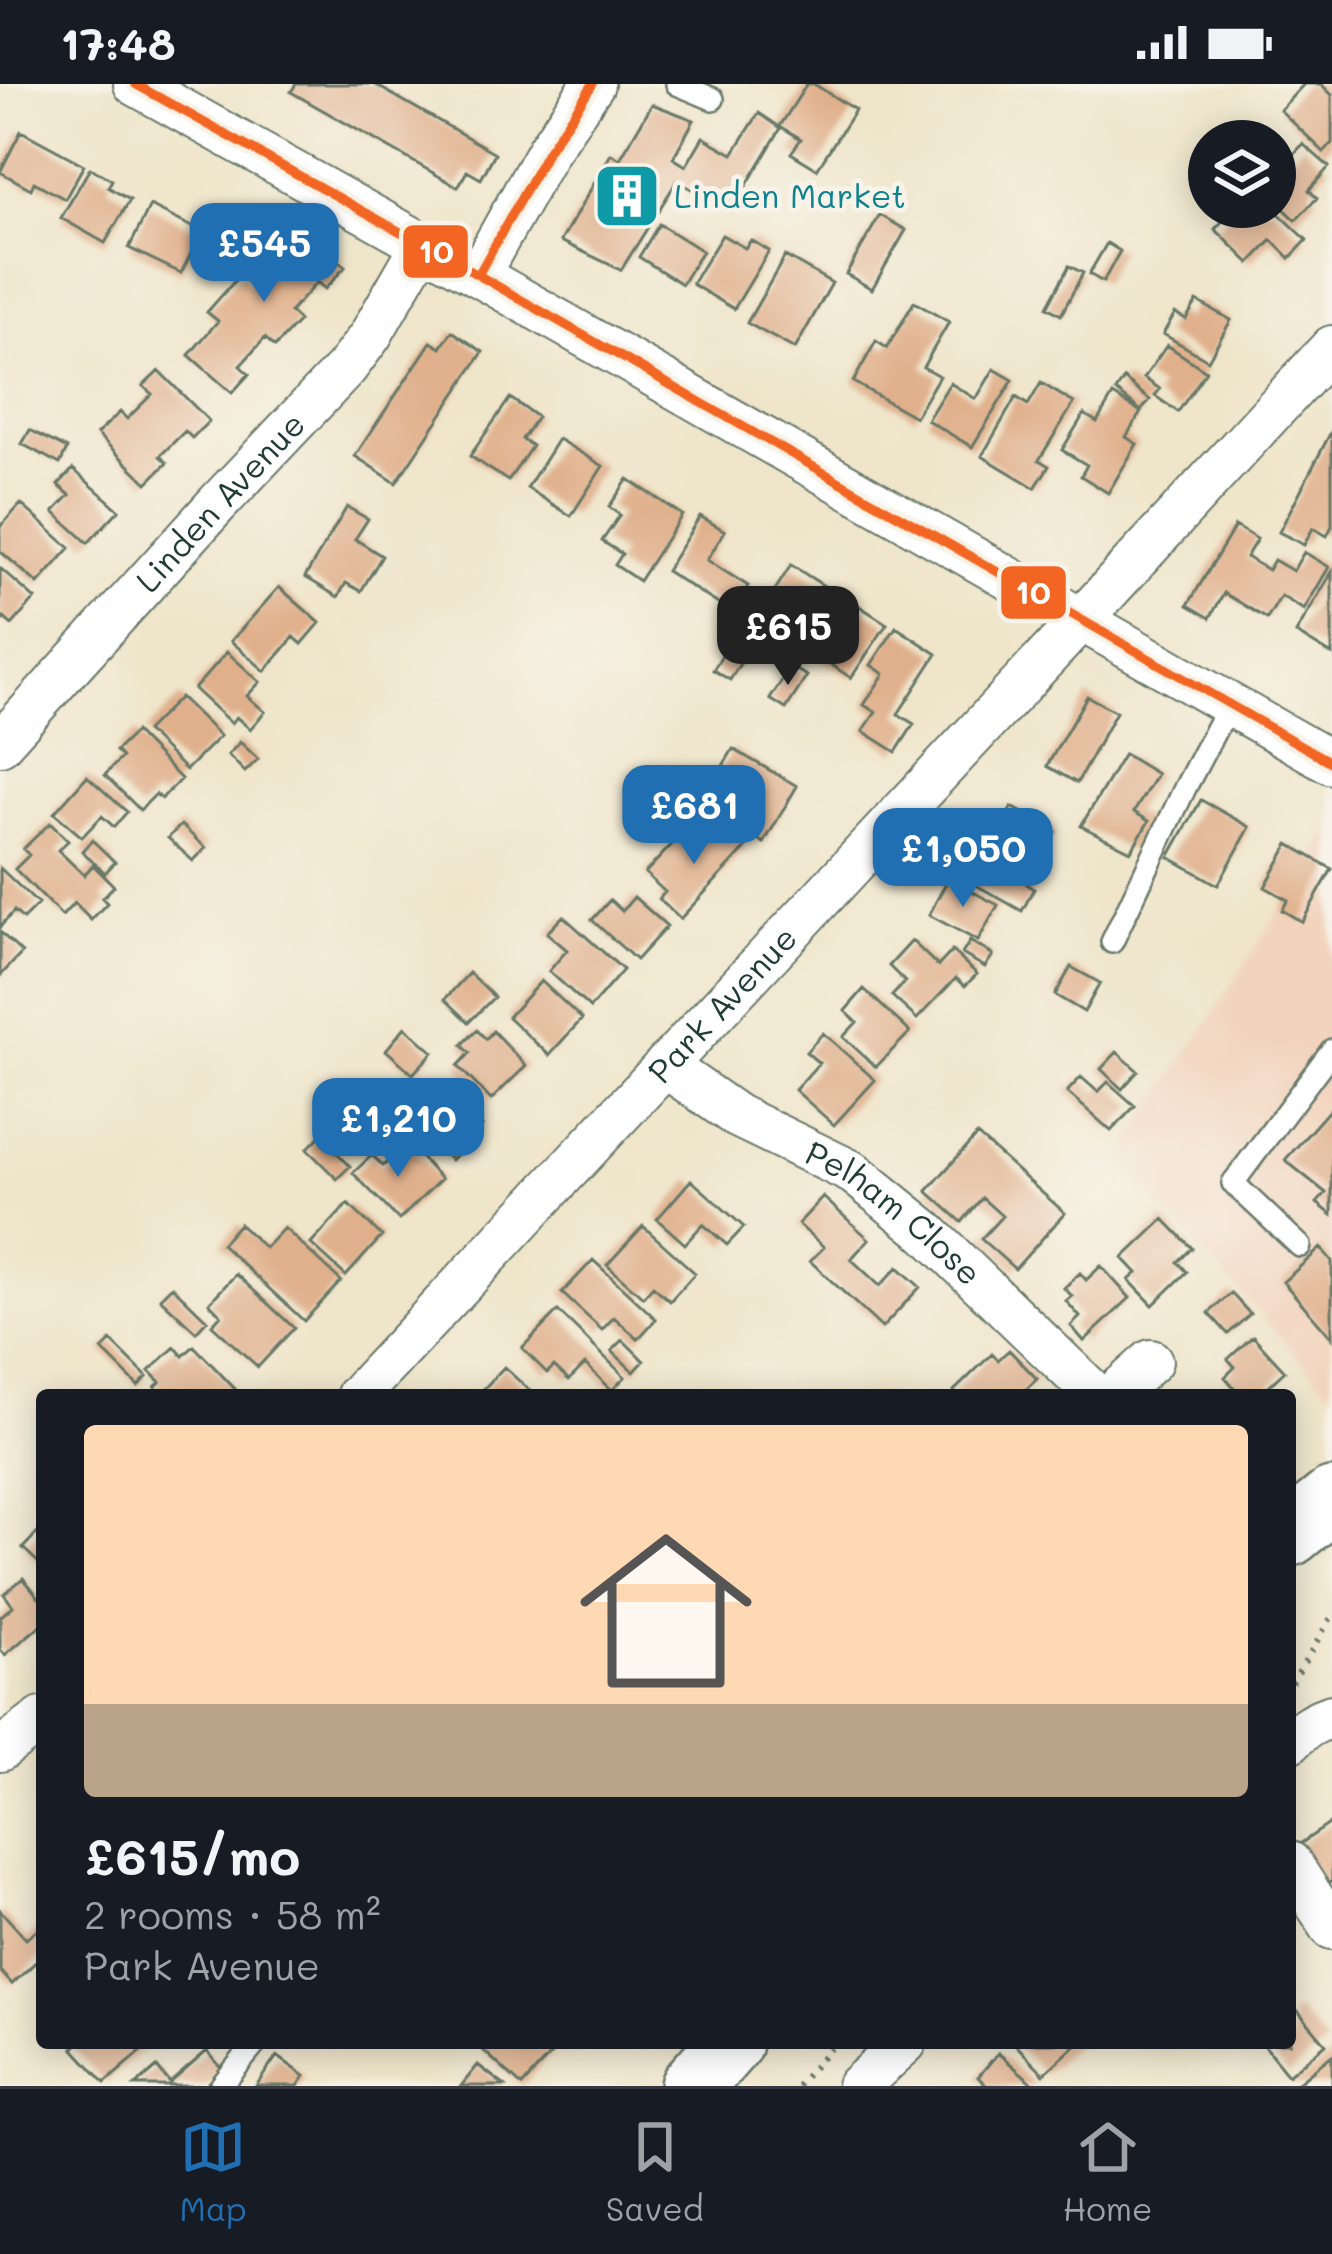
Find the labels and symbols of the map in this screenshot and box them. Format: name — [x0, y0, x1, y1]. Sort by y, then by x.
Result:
building icon: Linden Market — [592, 161, 662, 231]
place label: Linden Market — [674, 173, 906, 216]
pin: £545 — [193, 203, 335, 305]
line badge: 10 — [401, 223, 470, 280]
text: 10 — [418, 228, 454, 271]
street label: Linden Avenue — [125, 402, 313, 600]
line badge: 10 — [999, 564, 1068, 621]
text: 10 — [1015, 569, 1051, 612]
pin: £615 — [717, 586, 859, 688]
pin: £681 — [623, 765, 765, 867]
pin: £1,050 — [865, 808, 1061, 910]
street label: Park Avenue — [637, 916, 805, 1091]
pin: £1,210 — [300, 1078, 496, 1180]
street label: Pelham Close — [799, 1130, 992, 1293]

